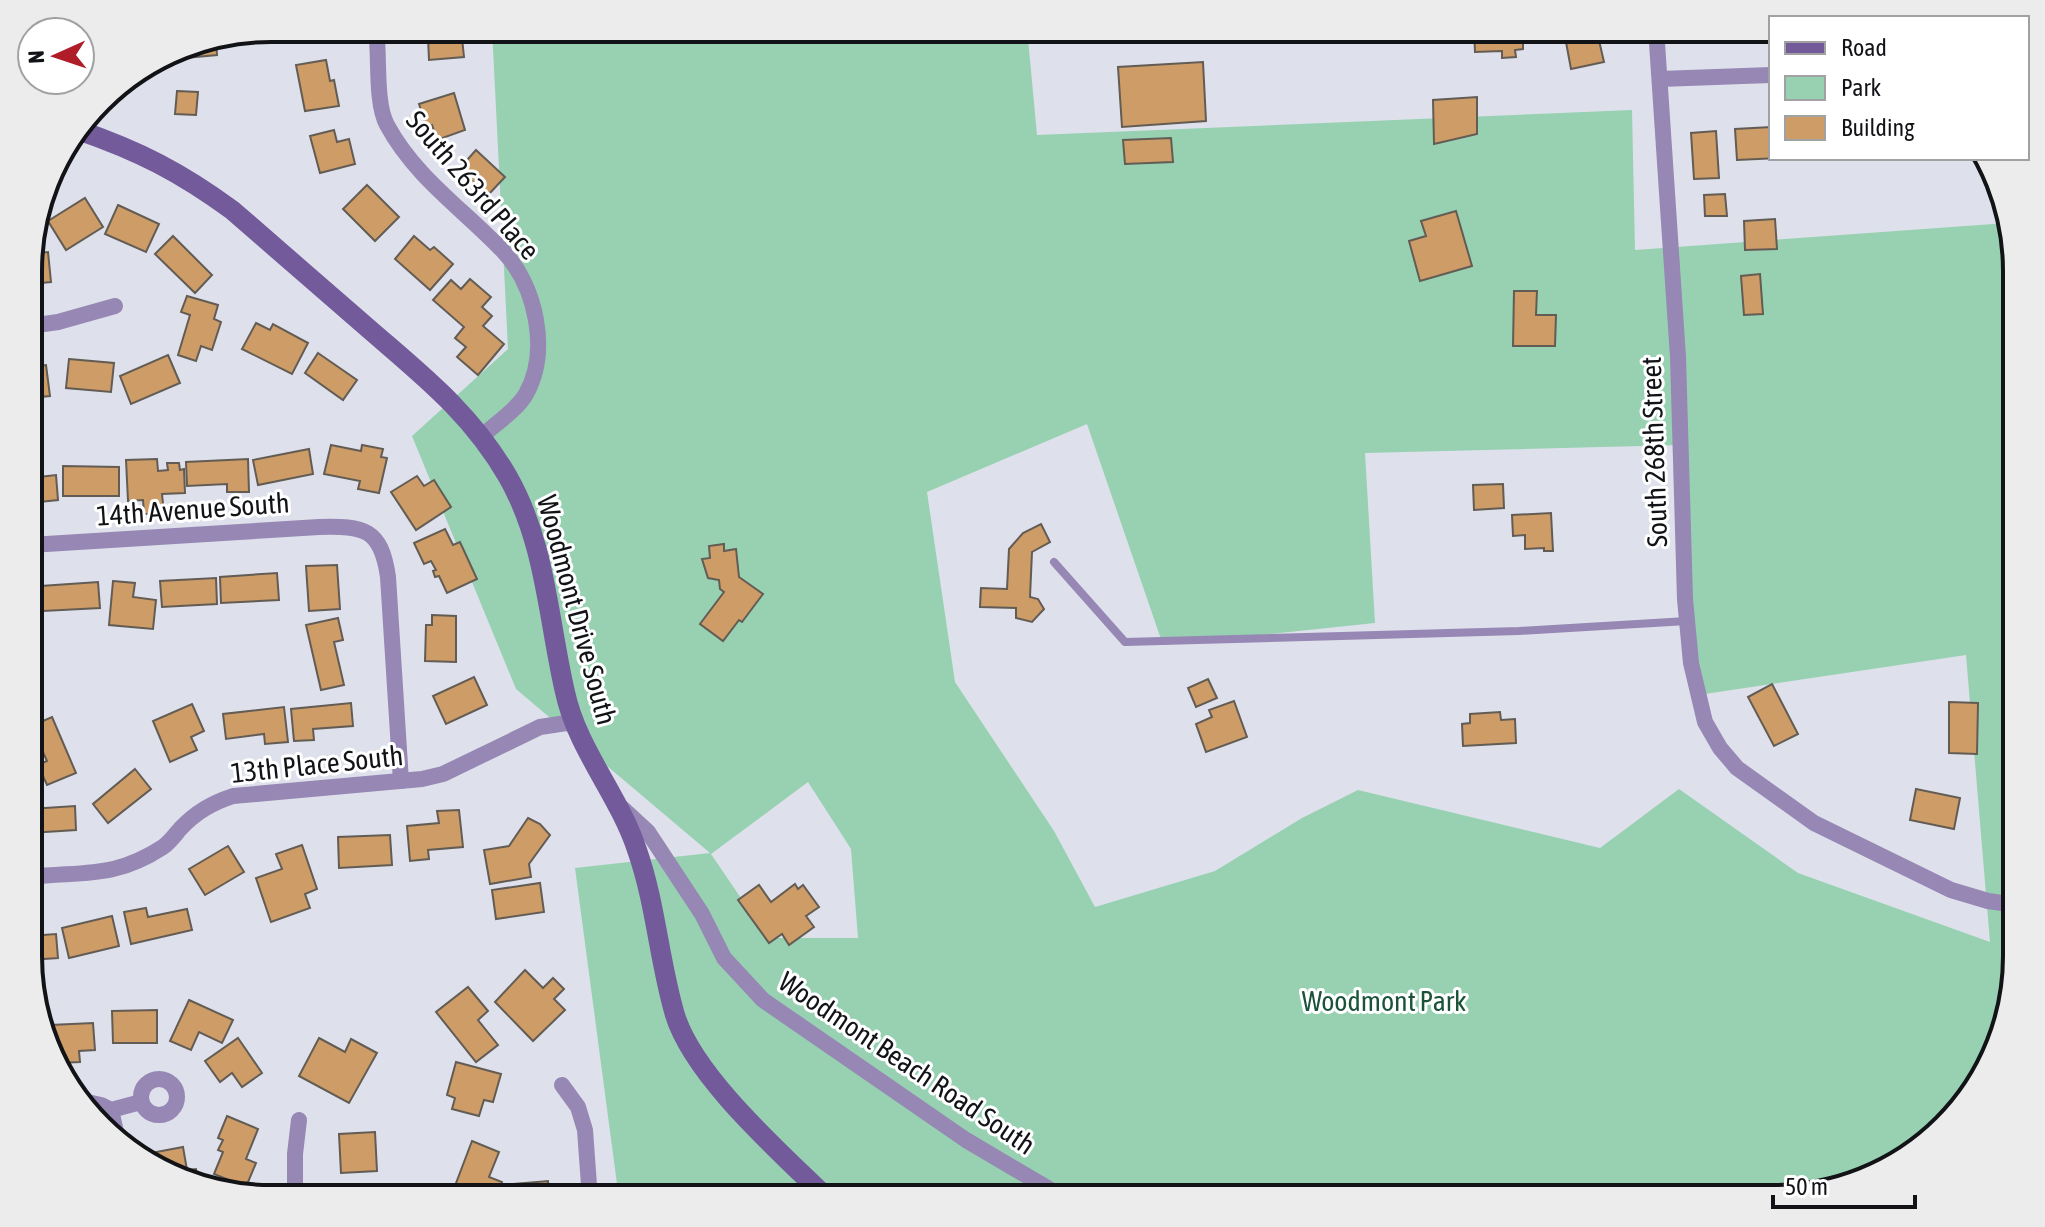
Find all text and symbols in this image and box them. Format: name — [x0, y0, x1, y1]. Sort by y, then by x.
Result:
north arrow — [16, 16, 96, 96]
legend — [1769, 16, 2029, 160]
text: Road — [1841, 34, 1887, 61]
text: N — [23, 50, 49, 64]
text: Park — [1841, 74, 1882, 101]
street label: South 263rd Place — [400, 104, 546, 266]
text: Building — [1841, 114, 1915, 141]
street label: South 268th Street — [1635, 356, 1673, 548]
street label: 14th Avenue South — [96, 486, 290, 532]
street label: Woodmont Drive South — [531, 492, 623, 728]
street label: 13th Place South — [229, 739, 405, 789]
street label: Woodmont Beach Road South — [773, 965, 1041, 1161]
park label: Woodmont Park — [1302, 985, 1466, 1017]
scale bar — [1773, 1159, 1915, 1209]
text: 50 m — [1785, 1173, 1828, 1200]

